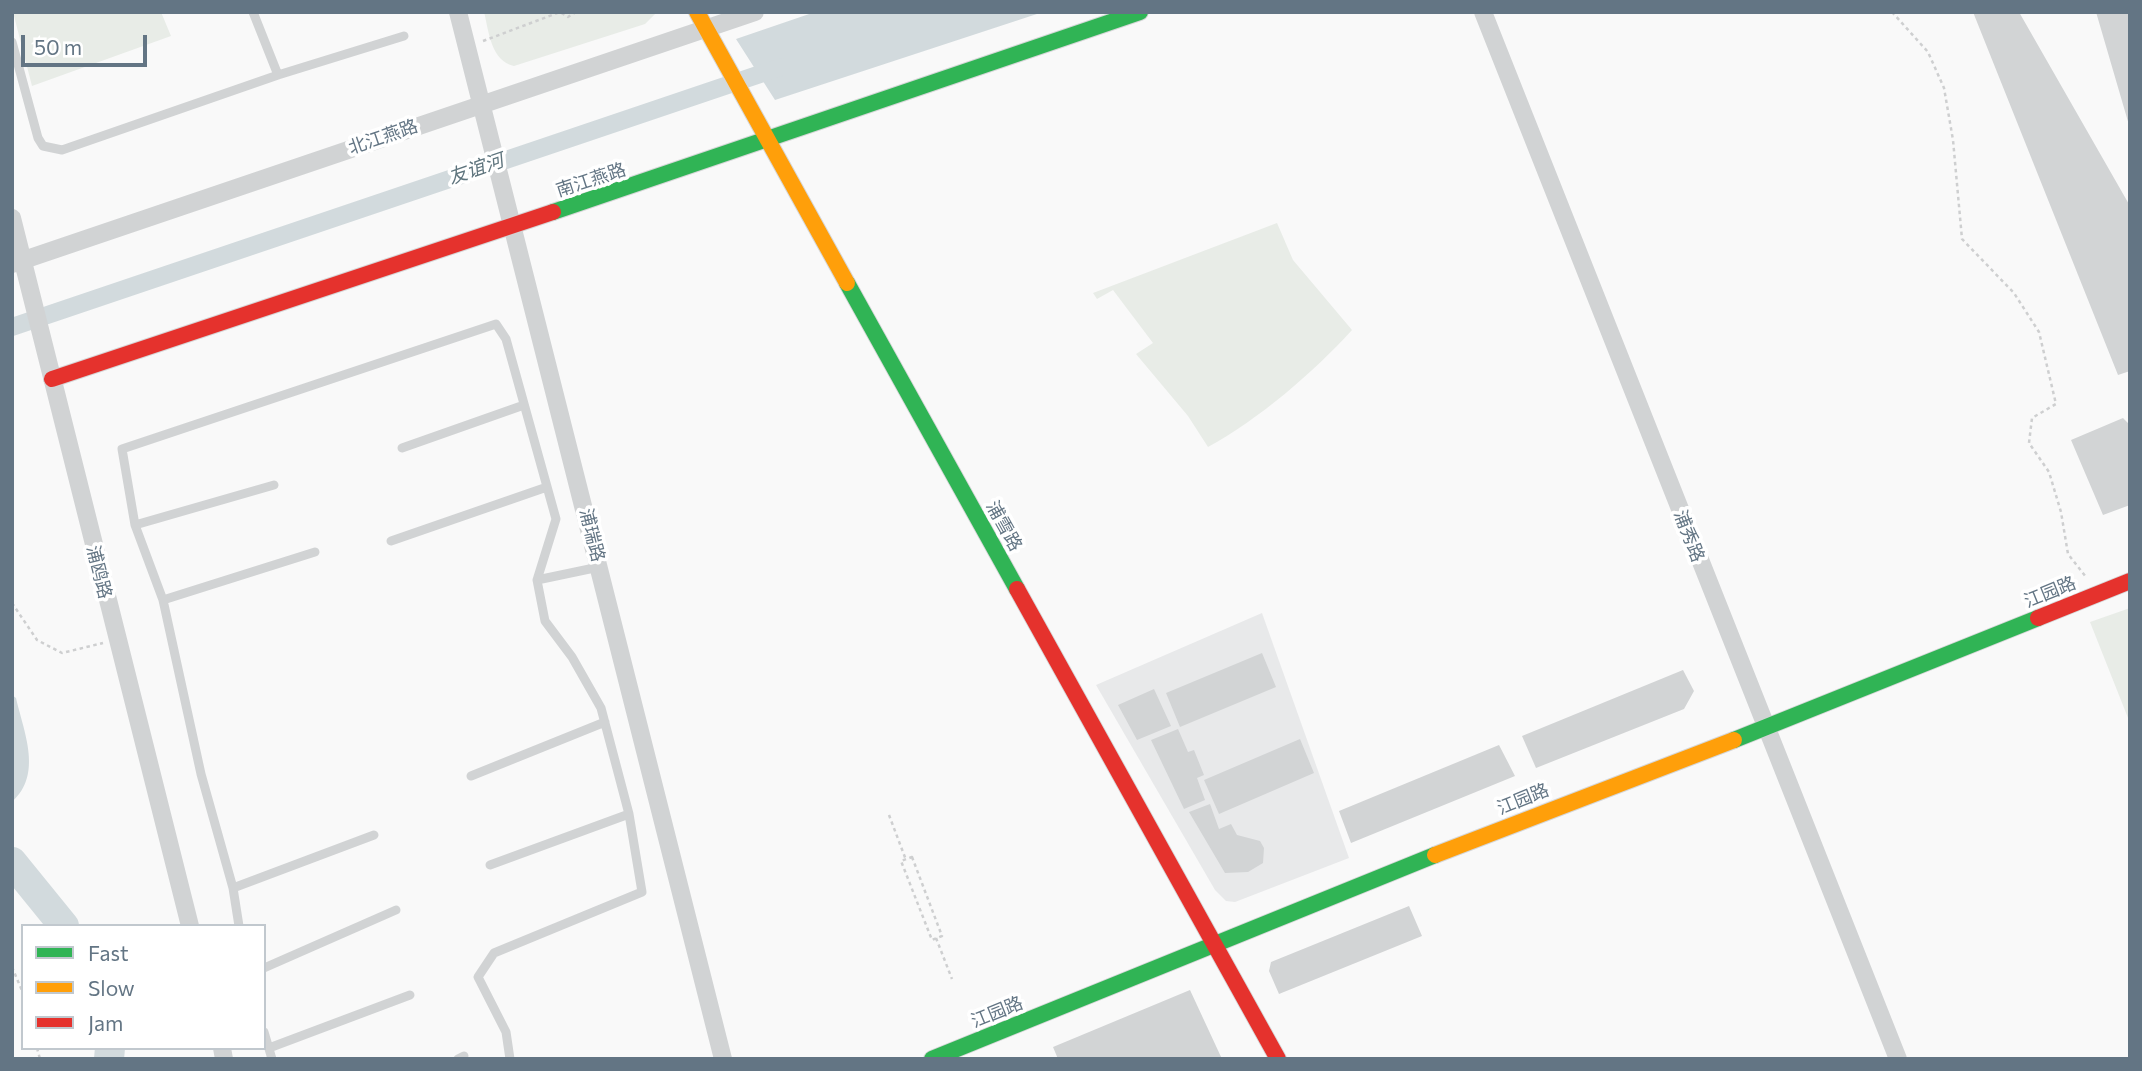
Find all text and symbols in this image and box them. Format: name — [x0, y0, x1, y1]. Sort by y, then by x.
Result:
scale bar — [24, 21, 150, 65]
text: 50 m — [34, 34, 82, 59]
street label: 北江燕路 — [345, 115, 421, 159]
water label: 友谊河 — [445, 149, 507, 189]
street label: 南江燕路 — [553, 159, 629, 201]
street label: 浦雪路 — [981, 497, 1027, 555]
street label: 浦瑞路 — [575, 506, 609, 564]
street label: 浦秀路 — [1669, 507, 1709, 565]
street label: 浦鸥路 — [82, 543, 116, 601]
street label: 江园路 — [2021, 572, 2079, 612]
street label: 江园路 — [1494, 779, 1552, 819]
legend — [21, 924, 266, 1050]
text: Fast — [88, 940, 129, 965]
text: Slow — [88, 975, 135, 1000]
street label: 江园路 — [968, 992, 1026, 1032]
text: Jam — [88, 1010, 123, 1035]

